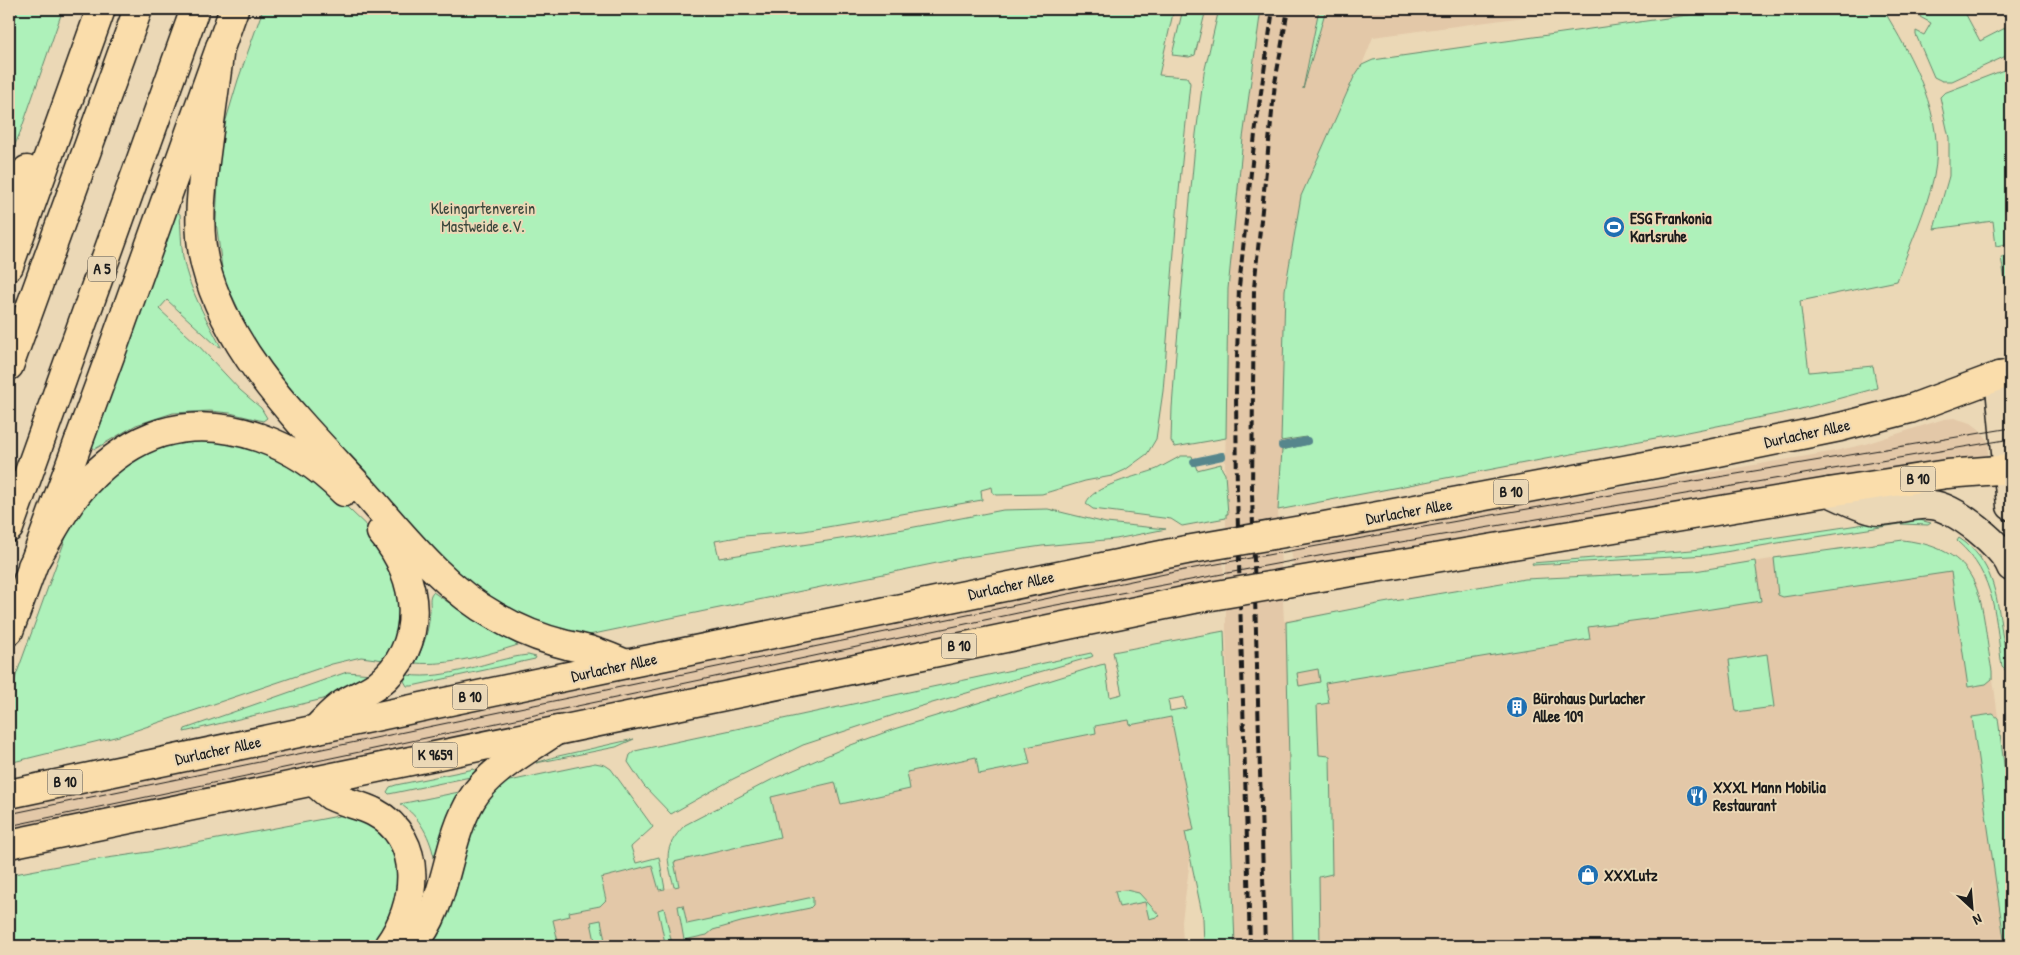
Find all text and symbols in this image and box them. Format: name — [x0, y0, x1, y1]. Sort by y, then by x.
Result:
park label: Kleingartenverein Mastweide e.V. — [431, 197, 535, 237]
place label: ESG Frankonia Karlsruhe — [1630, 207, 1712, 247]
sports icon: ESG Frankonia Karlsruhe — [1602, 215, 1626, 239]
road number: A 5 — [88, 256, 116, 282]
street label: Durlacher Allee — [1762, 413, 1853, 453]
road number: B 10 — [1900, 466, 1936, 492]
road number: B 10 — [1494, 480, 1528, 504]
street label: Durlacher Allee — [1364, 492, 1455, 529]
street label: Durlacher Allee — [966, 565, 1057, 605]
road number: B 10 — [942, 634, 976, 658]
street label: Durlacher Allee — [569, 647, 660, 687]
road number: B 10 — [452, 684, 488, 710]
place label: Bürohaus Durlacher Allee 109 — [1533, 687, 1646, 727]
building icon: Bürohaus Durlacher Allee 109 — [1505, 695, 1529, 719]
street label: Durlacher Allee — [173, 730, 264, 770]
road number: K 9659 — [412, 742, 458, 768]
road number: B 10 — [48, 770, 82, 794]
place label: XXXL Mann Mobilia Restaurant — [1713, 776, 1826, 816]
restaurant icon: XXXL Mann Mobilia Restaurant — [1685, 784, 1709, 808]
shop icon: XXXLutz — [1576, 863, 1600, 887]
place label: XXXLutz — [1604, 864, 1658, 886]
north arrow — [1948, 882, 1998, 932]
text: N — [1970, 910, 1985, 931]

